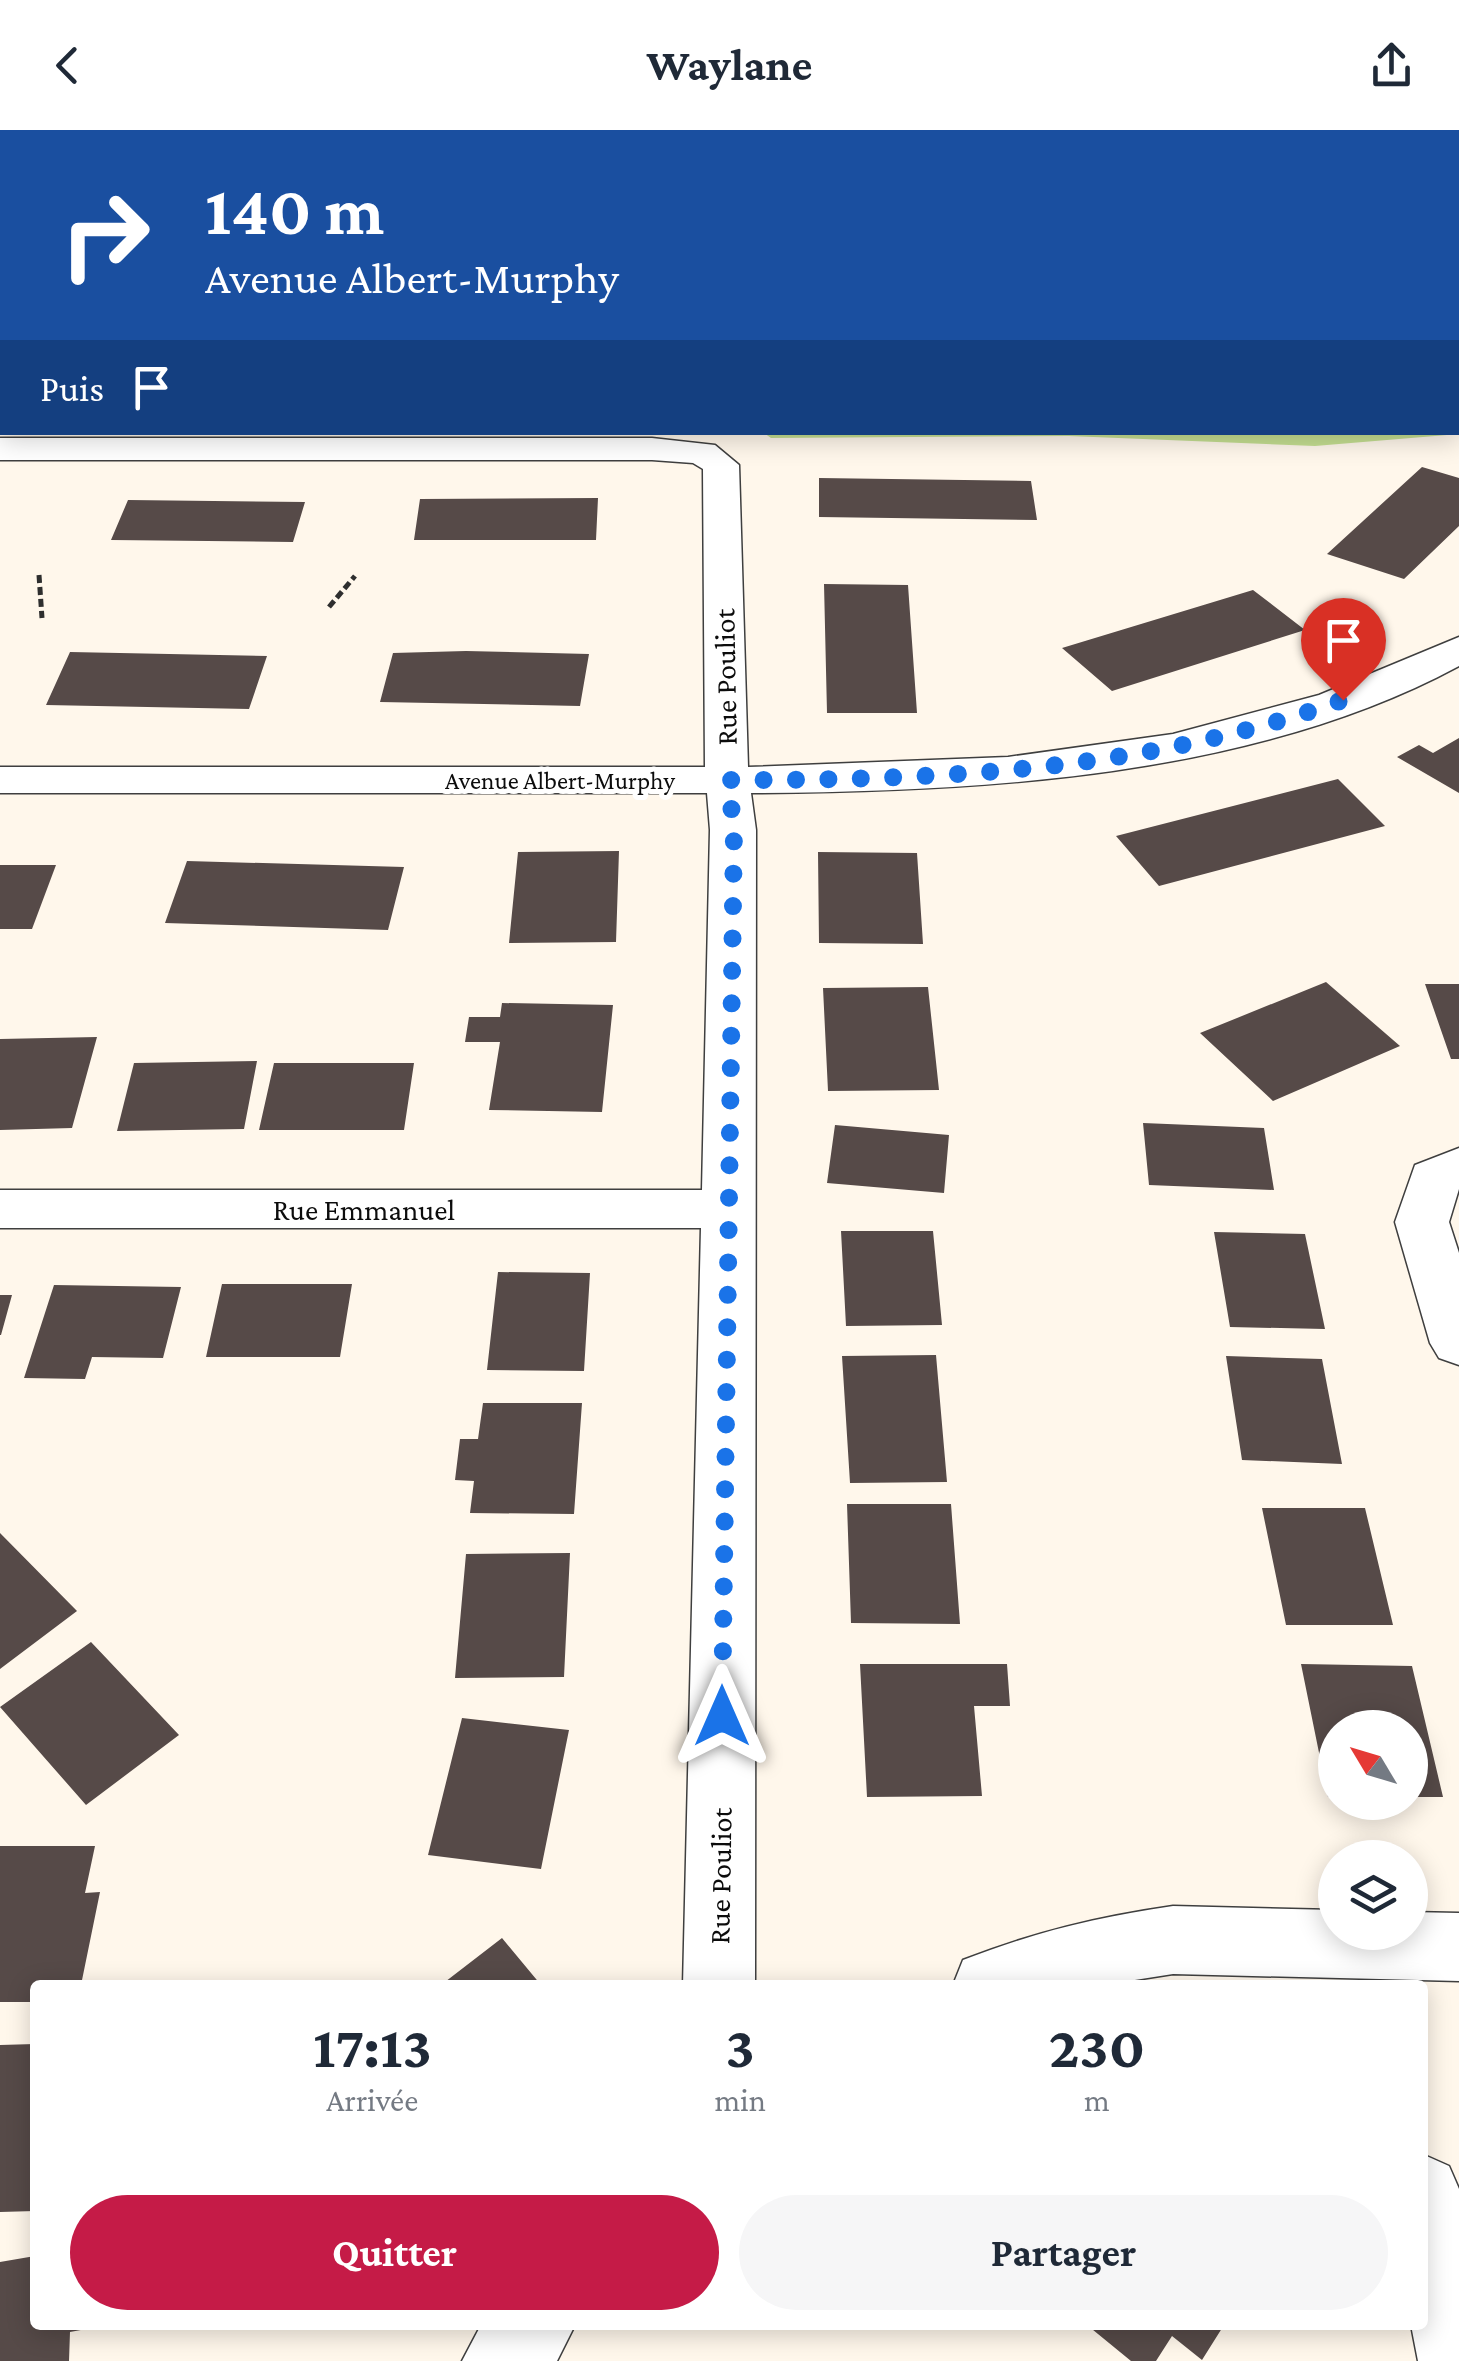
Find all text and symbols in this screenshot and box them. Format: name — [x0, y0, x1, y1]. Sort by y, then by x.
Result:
icon: back — [40, 38, 95, 93]
icon: share — [1364, 38, 1419, 93]
text: Waylane — [646, 40, 813, 90]
icon: right — [40, 170, 170, 300]
text: 140 m — [205, 171, 384, 249]
text: Avenue Albert-Murphy — [205, 253, 619, 303]
icon: arrive — [124, 360, 179, 415]
text: Puis — [40, 367, 104, 409]
pin — [1301, 598, 1386, 701]
street label: Rue Pouliot — [707, 607, 743, 746]
icon: arrive — [1316, 613, 1371, 668]
street label: Avenue Albert-Murphy — [445, 767, 675, 795]
street label: Rue Emmanuel — [273, 1193, 455, 1226]
position arrow — [670, 1664, 774, 1768]
north arrow — [1318, 1710, 1428, 1820]
map controls — [1318, 1710, 1428, 1950]
street label: Rue Pouliot — [702, 1806, 738, 1945]
button: layers — [1318, 1840, 1428, 1950]
text: 17:13 — [313, 2013, 432, 2080]
text: 3 — [726, 2013, 755, 2080]
text: 230 — [1049, 2013, 1145, 2080]
text: Arrivée — [326, 2082, 418, 2118]
text: min — [715, 2082, 766, 2118]
text: m — [1084, 2082, 1110, 2118]
button: Quitter — [70, 2195, 719, 2310]
button: Partager — [739, 2195, 1388, 2310]

